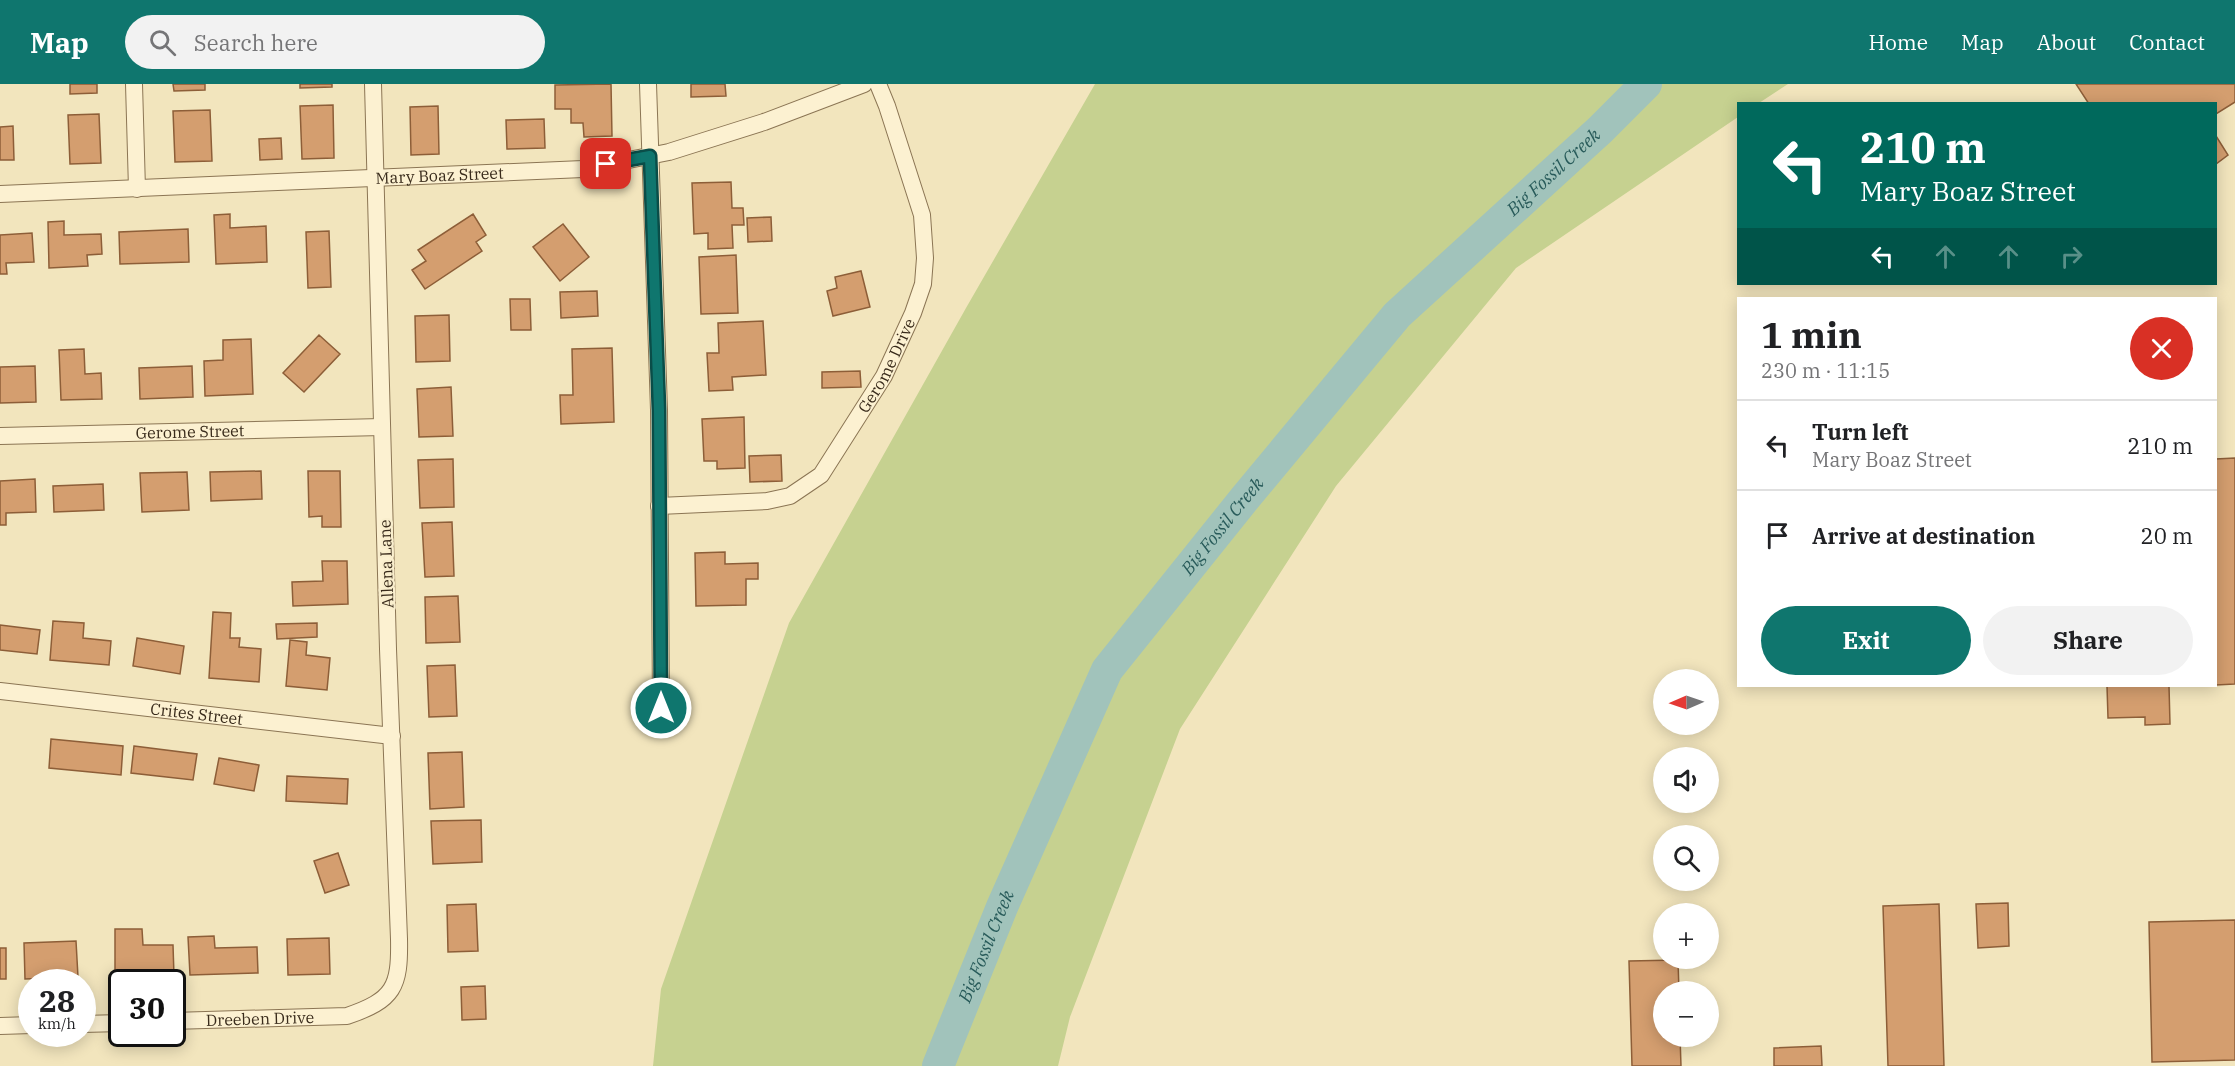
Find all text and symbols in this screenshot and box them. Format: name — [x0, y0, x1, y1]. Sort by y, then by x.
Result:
search box — [125, 15, 545, 69]
text: Map — [30, 24, 89, 61]
icon: search — [146, 26, 179, 59]
text: Search here — [194, 28, 318, 57]
text: Home — [1868, 28, 1928, 56]
text: Map — [1961, 28, 2004, 56]
text: About — [2037, 28, 2096, 56]
text: Contact — [2129, 28, 2205, 56]
text: 210 m — [1860, 120, 1986, 175]
water label: Big Fossil Creek — [1501, 123, 1605, 221]
icon: left — [1761, 126, 1839, 204]
pin — [580, 138, 631, 189]
icon: arrive — [589, 147, 622, 180]
street label: Mary Boaz Street — [375, 162, 504, 188]
text: Mary Boaz Street — [1860, 173, 2076, 208]
icon: left — [1866, 240, 1899, 273]
icon: ahead — [1929, 240, 1962, 273]
icon: ahead — [1992, 240, 2025, 273]
icon: right — [2055, 240, 2088, 273]
text: 1 min — [1761, 311, 1862, 358]
street label: Gerome Drive — [853, 315, 919, 416]
button: close — [2130, 317, 2193, 380]
text: 230 m · 11:15 — [1761, 357, 1890, 384]
text: Turn left — [1812, 417, 1908, 446]
street label: Gerome Street — [135, 420, 245, 443]
icon: left — [1761, 429, 1794, 462]
text: 210 m — [2127, 431, 2193, 460]
text: Mary Boaz Street — [1812, 446, 1972, 473]
water label: Big Fossil Creek — [1175, 472, 1269, 580]
street label: Allena Lane — [374, 519, 398, 609]
icon: arrive — [1761, 519, 1794, 552]
text: Arrive at destination — [1812, 521, 2035, 550]
text: 20 m — [2141, 521, 2193, 550]
button: Exit — [1761, 606, 1971, 675]
button: Share — [1983, 606, 2193, 675]
north arrow — [1653, 669, 1719, 735]
map controls — [1653, 669, 1719, 1047]
position arrow — [629, 676, 693, 740]
street label: Crites Street — [149, 698, 244, 729]
button: sound — [1653, 747, 1719, 813]
button: search — [1653, 825, 1719, 891]
water label: Big Fossil Creek — [952, 886, 1019, 1006]
button: + — [1653, 903, 1719, 969]
speed limit sign: 30 — [108, 969, 186, 1047]
text: 28 — [39, 981, 75, 1020]
button: − — [1653, 981, 1719, 1047]
street label: Dreeben Drive — [206, 1007, 314, 1030]
text: km/h — [38, 1014, 76, 1033]

